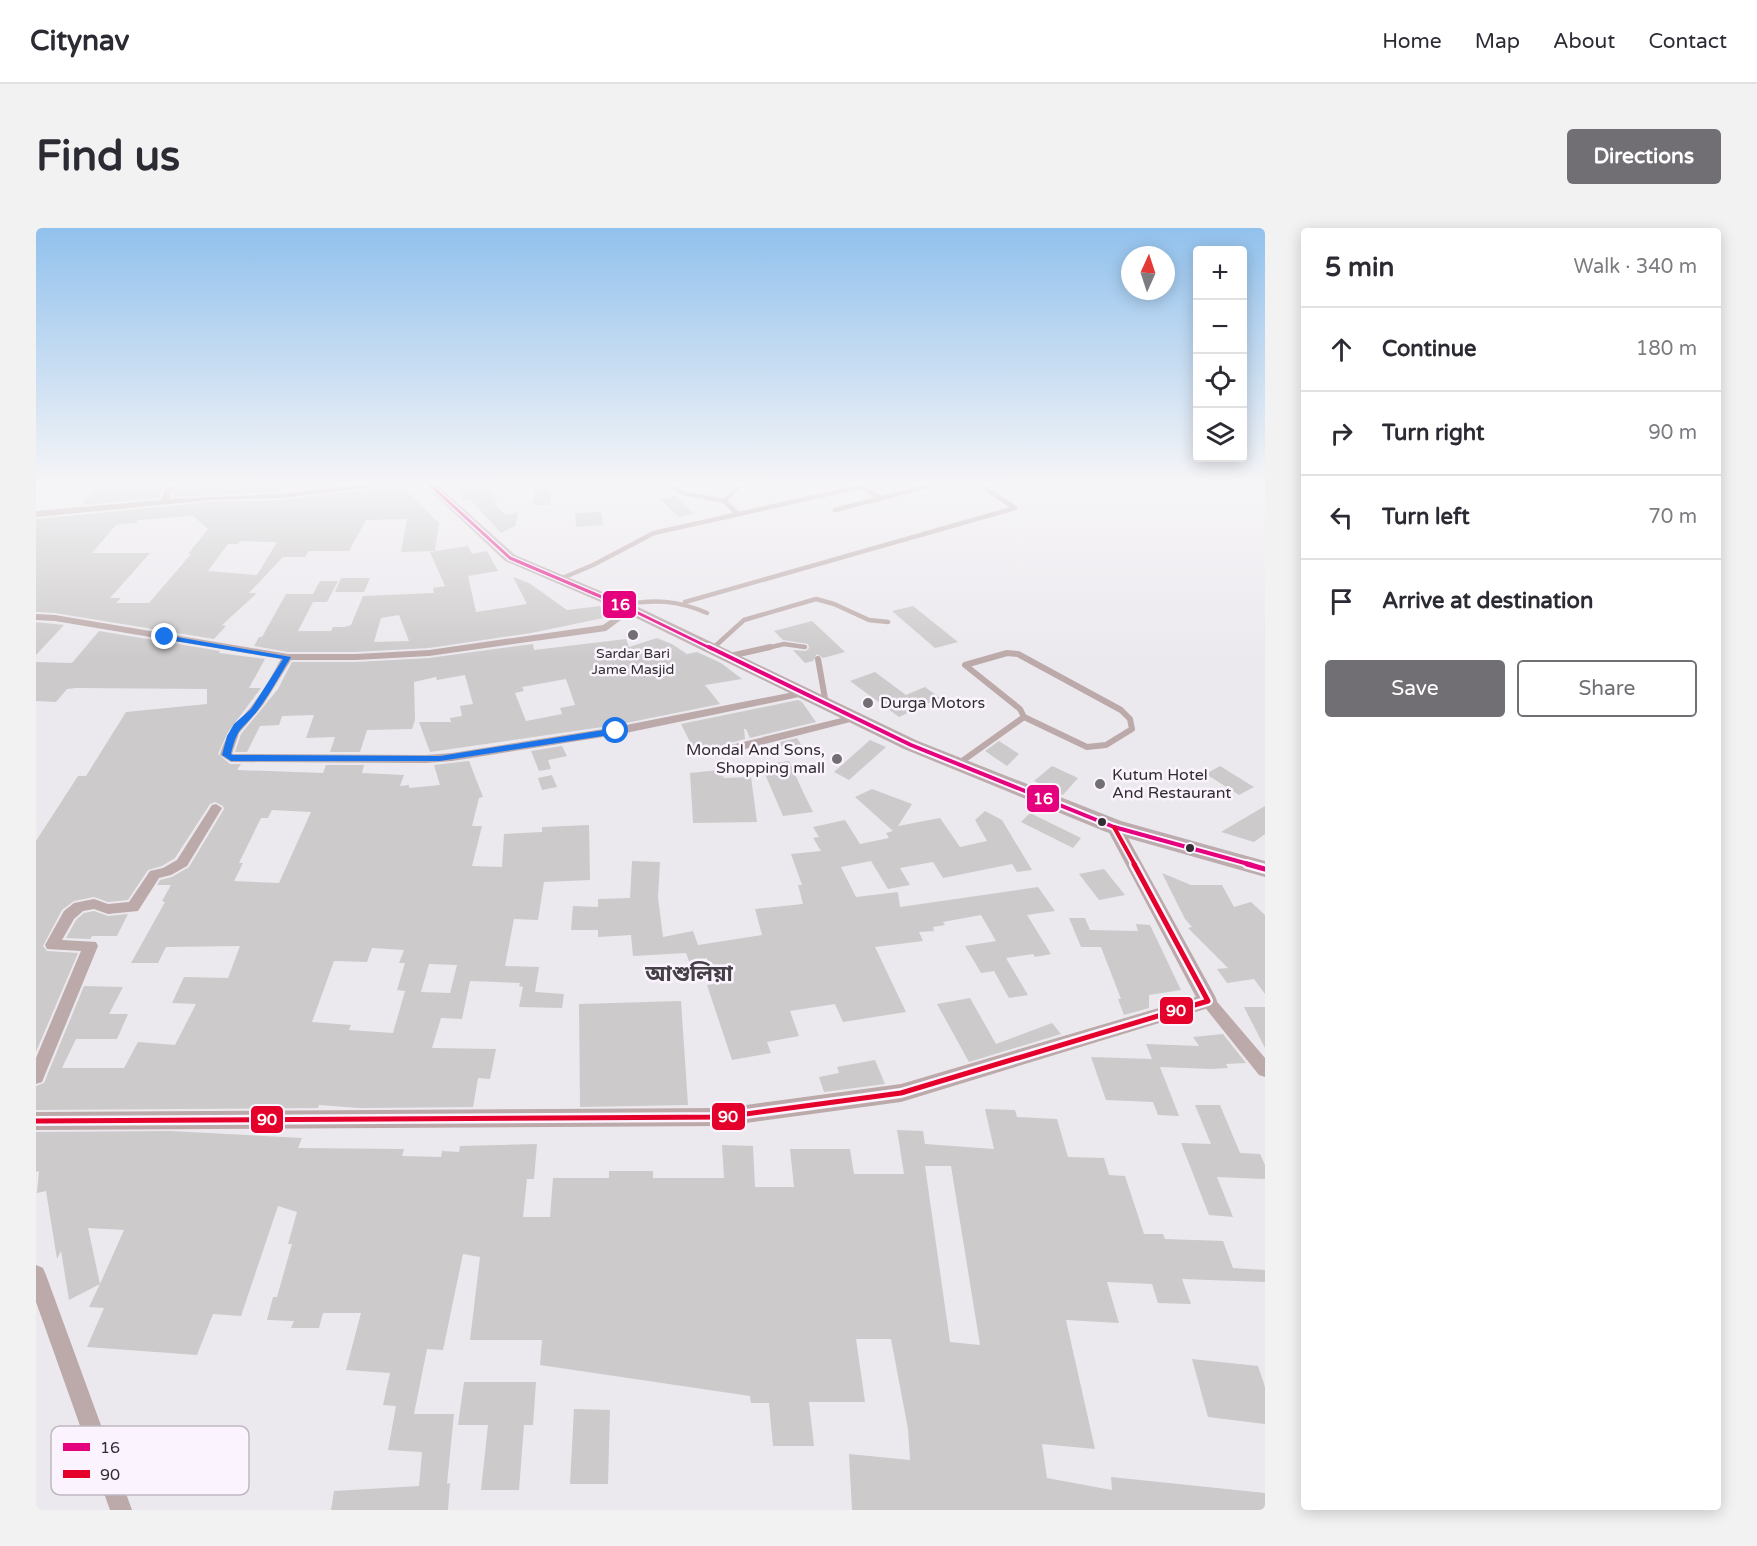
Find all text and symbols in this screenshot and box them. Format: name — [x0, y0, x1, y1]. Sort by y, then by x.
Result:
text: Citynav — [30, 24, 129, 58]
text: Home — [1382, 29, 1442, 54]
text: Map — [1475, 29, 1520, 54]
text: About — [1553, 29, 1615, 54]
text: Contact — [1648, 29, 1727, 54]
button: Directions — [1567, 129, 1721, 184]
text: Find us — [36, 131, 180, 182]
north arrow — [1121, 246, 1175, 300]
map controls — [1193, 246, 1247, 462]
button: + — [1193, 246, 1247, 300]
text: 5 min — [1325, 252, 1394, 283]
text: Walk · 340 m — [1574, 255, 1697, 279]
button: − — [1193, 300, 1247, 354]
icon: ahead — [1325, 333, 1358, 366]
text: Continue — [1382, 336, 1477, 362]
text: 180 m — [1636, 337, 1697, 361]
button: locate — [1193, 354, 1247, 408]
button: layers — [1193, 408, 1247, 462]
icon: right — [1325, 417, 1358, 450]
text: Turn right — [1382, 420, 1484, 446]
text: 90 m — [1648, 421, 1697, 445]
icon: left — [1325, 501, 1358, 534]
text: Turn left — [1382, 504, 1470, 530]
text: 70 m — [1648, 505, 1697, 529]
icon: arrive — [1325, 585, 1358, 618]
text: Arrive at destination — [1382, 588, 1593, 614]
line badge: 16 — [602, 590, 637, 619]
text: 16 — [610, 595, 630, 615]
route end — [151, 623, 177, 649]
marker: Sardar Bari Jame Masjid — [626, 628, 640, 642]
place label: Sardar Bari Jame Masjid — [592, 645, 674, 678]
button: Save — [1325, 660, 1505, 717]
button: Share — [1517, 660, 1697, 717]
place label: Durga Motors — [880, 693, 985, 713]
marker: Durga Motors — [861, 696, 875, 710]
route start — [602, 717, 628, 743]
place label: Mondal And Sons, Shopping mall — [686, 740, 825, 778]
marker: Mondal And Sons, Shopping mall — [830, 752, 844, 766]
place label: Kutum Hotel And Restaurant — [1112, 765, 1231, 803]
marker: Kutum Hotel And Restaurant — [1093, 777, 1107, 791]
line badge: 16 — [1026, 784, 1060, 813]
text: 16 — [1033, 789, 1053, 809]
unlabelled marker — [1096, 816, 1108, 828]
unlabelled marker — [1184, 842, 1196, 854]
district label: আশুলিয়া — [644, 961, 734, 987]
line badge: 90 — [1159, 996, 1194, 1025]
text: 90 — [1166, 1001, 1186, 1021]
line badge: 90 — [711, 1102, 746, 1131]
line badge: 90 — [250, 1105, 284, 1134]
text: 90 — [718, 1107, 738, 1127]
text: 90 — [257, 1110, 277, 1130]
legend — [51, 1426, 249, 1495]
text: 16 — [100, 1438, 120, 1458]
text: 90 — [100, 1465, 120, 1485]

